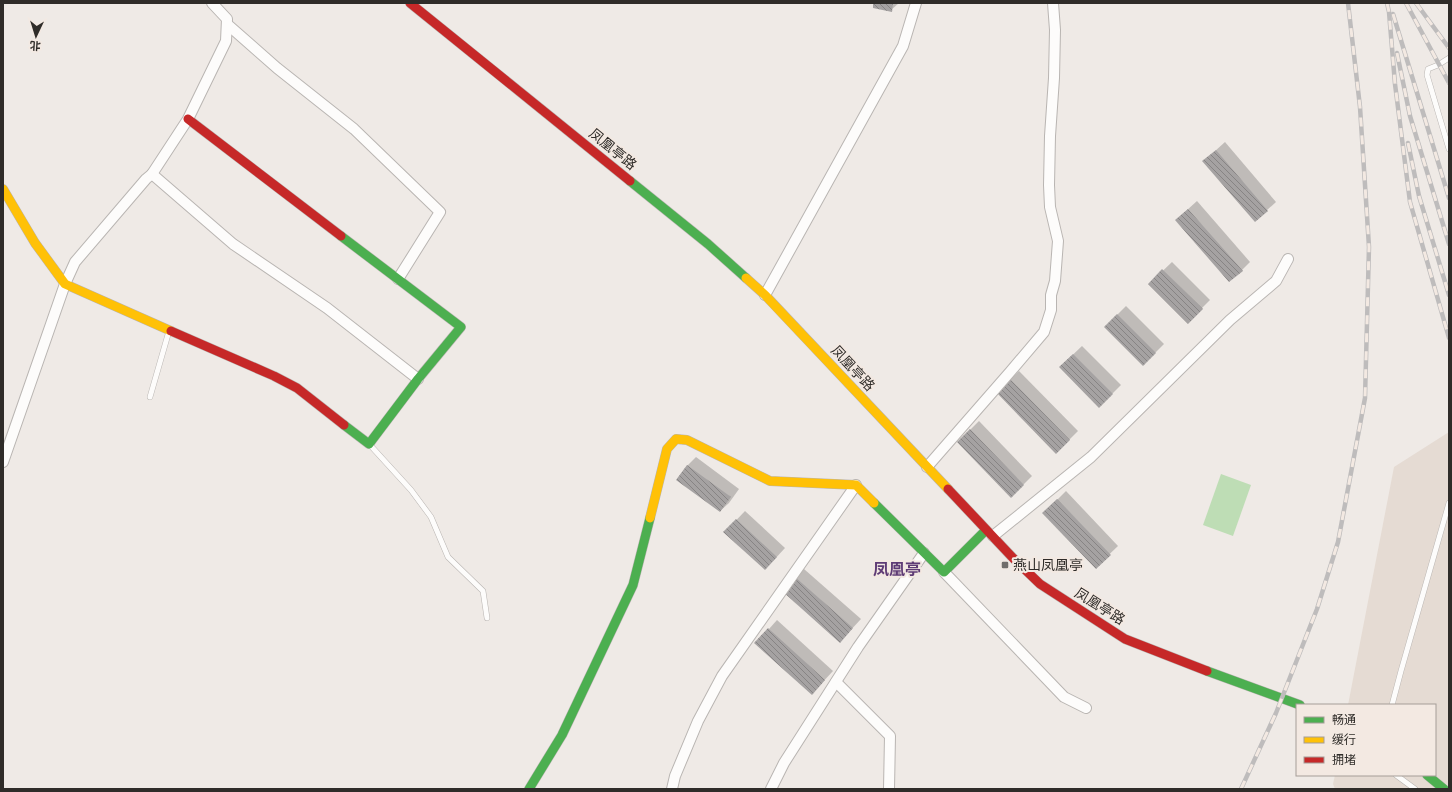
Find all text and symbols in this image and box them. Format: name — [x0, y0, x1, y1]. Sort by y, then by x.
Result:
north arrow — [16, 16, 56, 56]
text: 北 — [29, 39, 41, 52]
street label: 凤凰亭路 — [586, 125, 640, 174]
street label: 凤凰亭路 — [827, 342, 878, 395]
place label: 燕山凤凰亭 — [1013, 557, 1083, 574]
district label: 凤凰亭 — [873, 560, 921, 579]
marker: 燕山凤凰亭 — [1000, 560, 1010, 570]
street label: 凤凰亭路 — [1071, 584, 1128, 628]
legend — [1296, 704, 1436, 776]
text: 畅通 — [1332, 713, 1356, 727]
text: 缓行 — [1332, 733, 1356, 747]
text: 拥堵 — [1332, 753, 1356, 767]

